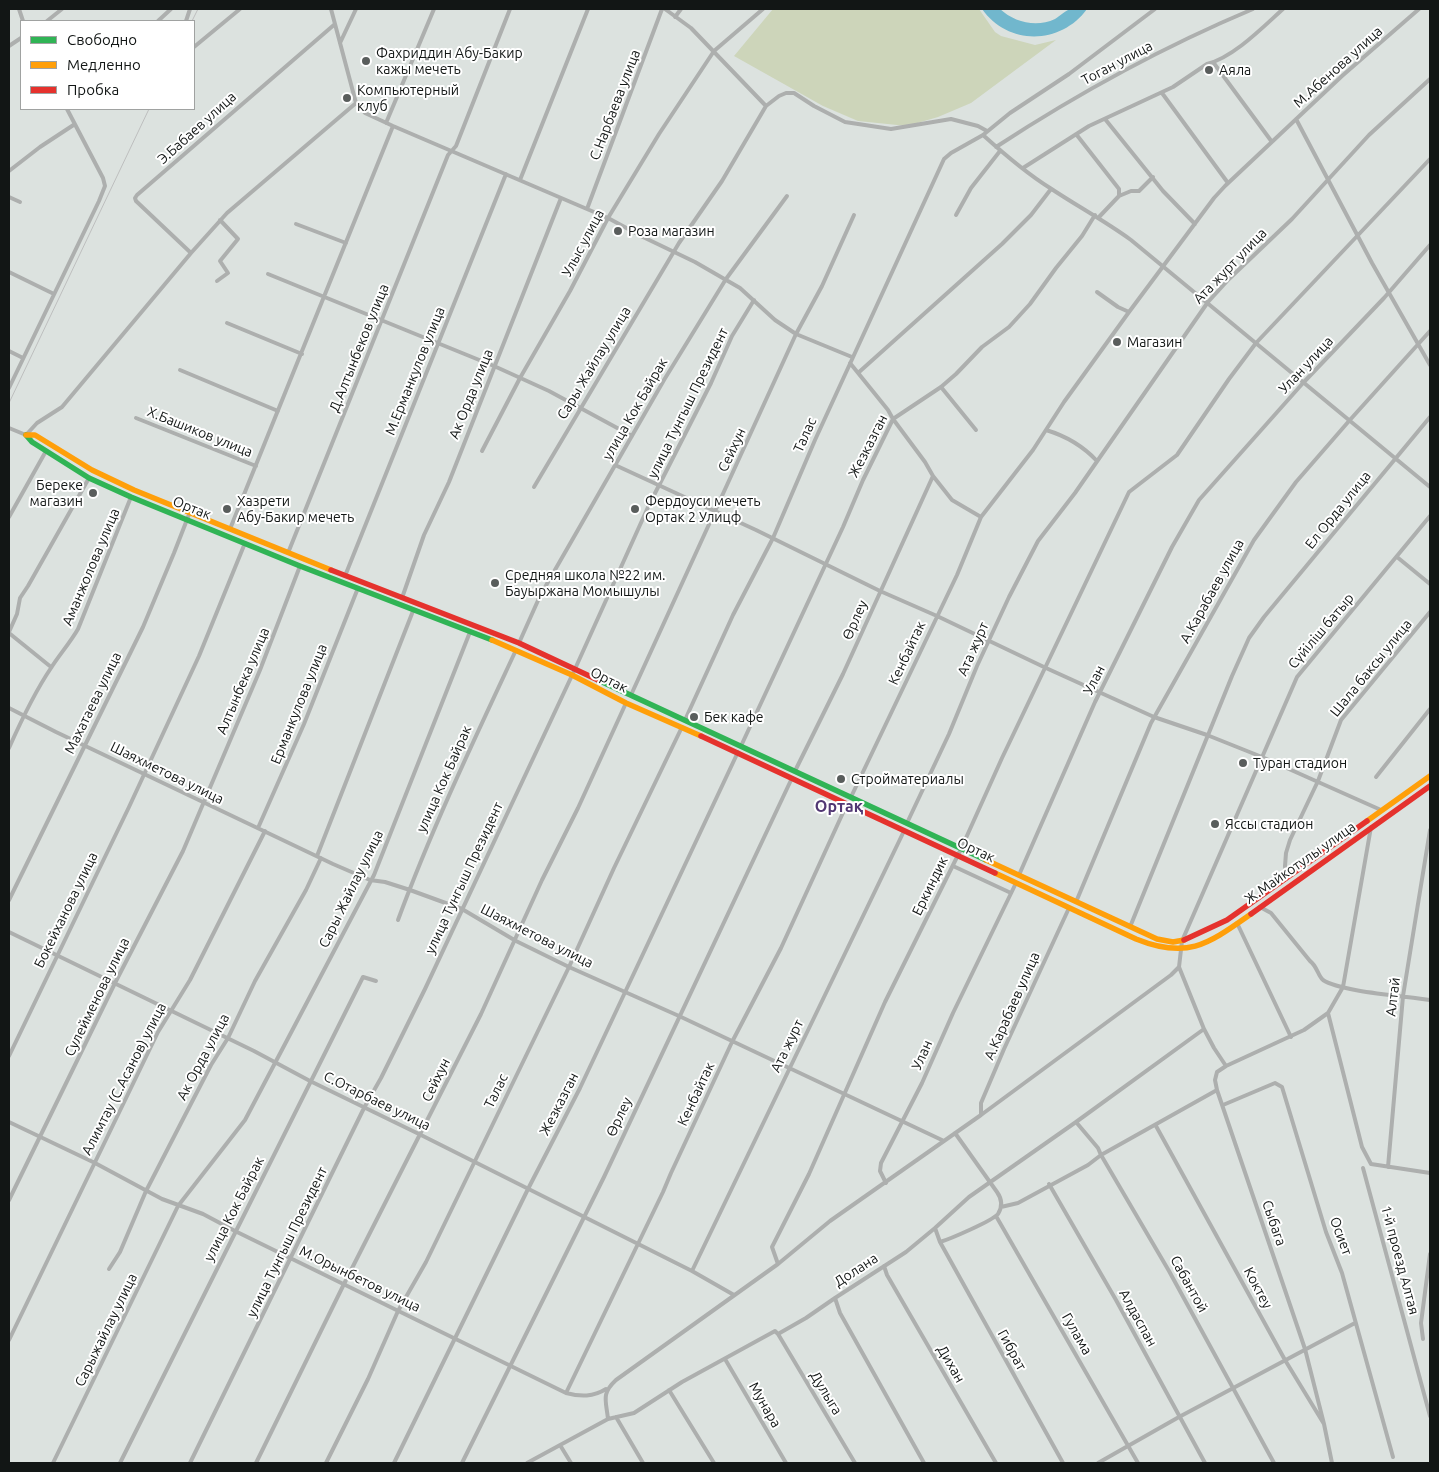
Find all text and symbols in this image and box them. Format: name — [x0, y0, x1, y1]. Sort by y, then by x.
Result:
legend — [20, 20, 195, 110]
street label: М.Абенова улица — [1290, 23, 1386, 111]
text: Свободно — [67, 31, 137, 48]
street label: Тоган улица — [1079, 37, 1155, 89]
place label: Фахриддин Абу-Бакир кажы мечеть — [376, 45, 523, 78]
street label: С.Нарбаева улица — [586, 47, 644, 163]
marker: Фахриддин Абу-Бакир кажы мечеть — [360, 55, 372, 67]
text: Медленно — [67, 56, 141, 73]
place label: Аяла — [1219, 62, 1251, 78]
marker: Аяла — [1203, 64, 1215, 76]
text: Пробка — [67, 81, 119, 98]
place label: Компьютерный клуб — [357, 82, 459, 114]
street label: Э.Бабаев улица — [154, 88, 240, 168]
marker: Компьютерный клуб — [341, 92, 353, 104]
street label: Улыс улица — [558, 206, 608, 280]
place label: Роза магазин — [628, 223, 715, 239]
marker: Роза магазин — [612, 225, 624, 237]
street label: Ата журт улица — [1190, 225, 1270, 307]
street label: Д.Алтынбеков улица — [326, 282, 392, 414]
street label: Сары Жайлау улица — [554, 303, 634, 423]
street label: М.Ерманкулов улица — [382, 304, 448, 438]
street label: улица Тунгыш Президент — [644, 325, 732, 481]
street label: Улан улица — [1275, 333, 1337, 397]
place label: Магазин — [1127, 334, 1182, 350]
marker: Магазин — [1111, 336, 1123, 348]
street label: Ак Орда улица — [445, 347, 497, 441]
street label: улица Кок Байрак — [599, 355, 671, 463]
street label: Х.Башиков улица — [145, 403, 255, 461]
street label: Жезказган — [845, 412, 891, 480]
street label: Талас — [790, 415, 820, 455]
street label: Сейхун — [715, 425, 749, 475]
street label: Ел Орда улица — [1302, 468, 1374, 552]
place label: Береке магазин — [30, 477, 83, 510]
marker: Береке магазин — [87, 487, 99, 499]
street label: Ортак — [170, 493, 214, 523]
place label: Хазрети Абу-Бакир мечеть — [237, 493, 354, 526]
place label: Фердоуси мечеть Ортак 2 Улицф — [645, 493, 761, 526]
marker: Хазрети Абу-Бакир мечеть — [221, 503, 233, 515]
marker: Фердоуси мечеть Ортак 2 Улицф — [629, 503, 641, 515]
street label: Аманжолова улица — [59, 506, 123, 628]
street label: А.Карабаев улица — [1176, 536, 1248, 646]
place label: Средняя школа №22 им. Бауыржана Момышулы — [505, 567, 666, 600]
marker: Средняя школа №22 им. Бауыржана Момышулы — [489, 577, 501, 589]
street label: Сүйіліш батыр — [1285, 590, 1357, 672]
street label: Өрлеу — [839, 598, 871, 642]
street label: Шала баксы улица — [1327, 616, 1415, 720]
street label: Кенбайтак — [885, 618, 929, 688]
street label: Ата журт — [954, 620, 992, 678]
street label: Алтынбека улица — [213, 625, 273, 737]
street label: Ерманкулова улица — [267, 641, 331, 767]
street label: Махатаева улица — [61, 649, 125, 757]
street label: Улан — [1080, 663, 1108, 697]
street label: Ортак — [588, 664, 630, 696]
place label: Бек кафе — [704, 709, 764, 725]
marker: Бек кафе — [688, 711, 700, 723]
street label: улица Кок Байрак — [413, 723, 475, 835]
street label: Шаяхметова улица — [108, 738, 226, 808]
place label: Туран стадион — [1253, 755, 1347, 771]
marker: Туран стадион — [1237, 757, 1249, 769]
place label: Стройматериалы — [851, 771, 964, 787]
marker: Стройматериалы — [835, 773, 847, 785]
district label: Ортақ — [815, 797, 863, 817]
street label: улица Тунгыш Президент — [421, 799, 507, 957]
place label: Яссы стадион — [1225, 816, 1313, 832]
marker: Яссы стадион — [1209, 818, 1221, 830]
street label: Ж.Майкотулы улица — [1241, 818, 1359, 908]
street label: Сары Жайлау улица — [315, 827, 387, 951]
street label: Ортак — [954, 834, 998, 866]
street label: Бокейханова улица — [31, 849, 101, 971]
street label: Еркиндик — [909, 854, 951, 918]
street label: Шаяхметова улица — [478, 900, 596, 972]
street label: Сулейменова улица — [61, 935, 133, 1059]
street label: А.Карабаев улица — [981, 949, 1043, 1063]
street label: Алтай — [1382, 976, 1404, 1018]
street label: Алимтау (С.Асанов) улица — [78, 1000, 170, 1158]
street label: Ак Орда улица — [173, 1011, 233, 1103]
street label: Ата журт — [767, 1017, 807, 1075]
street label: Улан — [908, 1038, 936, 1072]
street label: Сейхун — [418, 1055, 454, 1105]
street label: Кенбайтак — [674, 1059, 718, 1129]
street label: С.Отарбаев улица — [321, 1068, 433, 1134]
street label: Жезказган — [536, 1070, 582, 1138]
street label: Талас — [480, 1071, 512, 1111]
street label: Өрлеу — [603, 1095, 635, 1139]
street label: улица Кок Байрак — [200, 1154, 268, 1264]
street label: улица Тунгыш Президент — [243, 1164, 331, 1320]
street label: Сыбага — [1258, 1198, 1290, 1248]
street label: 1-й проезд Алтая — [1377, 1204, 1423, 1316]
street label: Осиет — [1326, 1215, 1356, 1257]
street label: М.Орынбетов улица — [297, 1242, 423, 1316]
street label: Долана — [831, 1250, 881, 1290]
street label: Сабантой — [1167, 1253, 1211, 1315]
street label: Коктеу — [1240, 1264, 1276, 1312]
street label: Сарыжайлау улица — [71, 1271, 141, 1389]
street label: Алдаспан — [1115, 1286, 1161, 1350]
street label: Гулама — [1058, 1310, 1096, 1358]
street label: Гибрат — [994, 1327, 1030, 1373]
street label: Дихан — [934, 1342, 968, 1386]
street label: Дулыга — [806, 1368, 846, 1418]
street label: Мунара — [745, 1379, 785, 1431]

